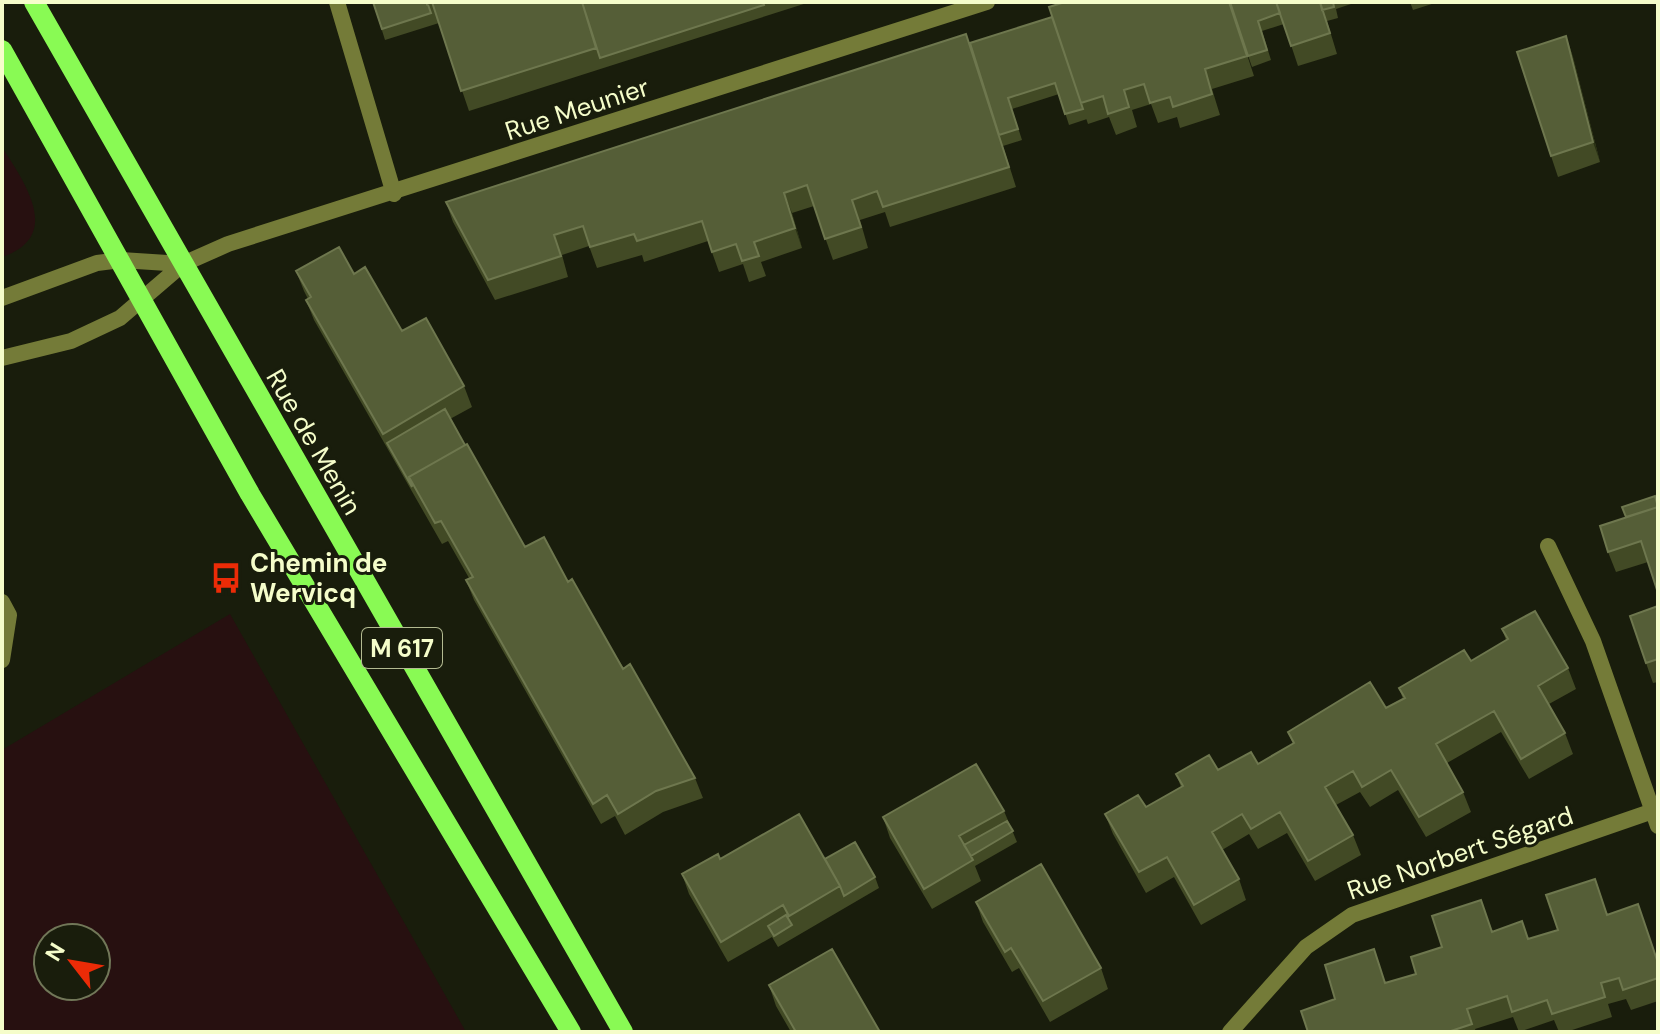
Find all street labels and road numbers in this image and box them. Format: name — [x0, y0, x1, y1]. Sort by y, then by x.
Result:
street label: Rue Meunier — [501, 70, 653, 148]
street label: Rue de Menin — [259, 363, 369, 521]
road number: M 617 — [362, 628, 442, 668]
street label: Rue Norbert Ségard — [1343, 798, 1577, 908]

